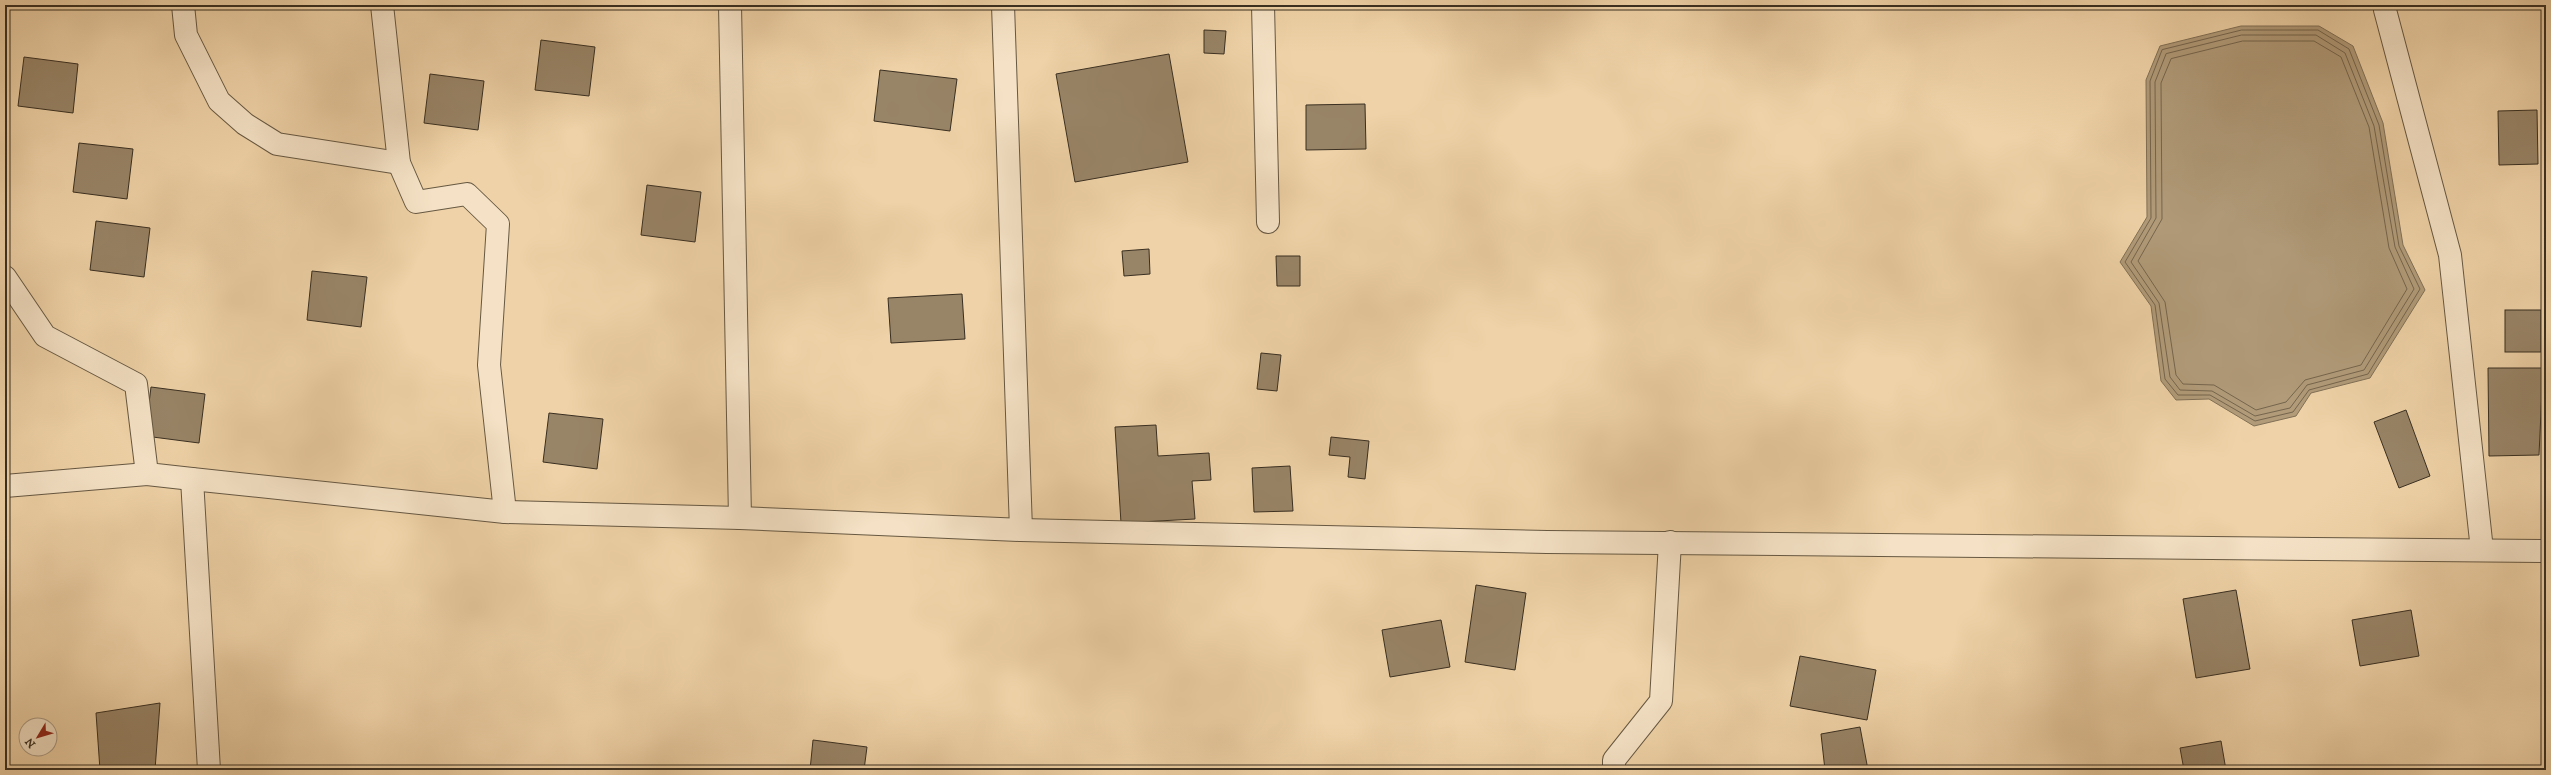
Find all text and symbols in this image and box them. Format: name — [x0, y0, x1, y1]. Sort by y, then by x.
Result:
north arrow — [18, 717, 58, 757]
text: N — [23, 735, 39, 750]

